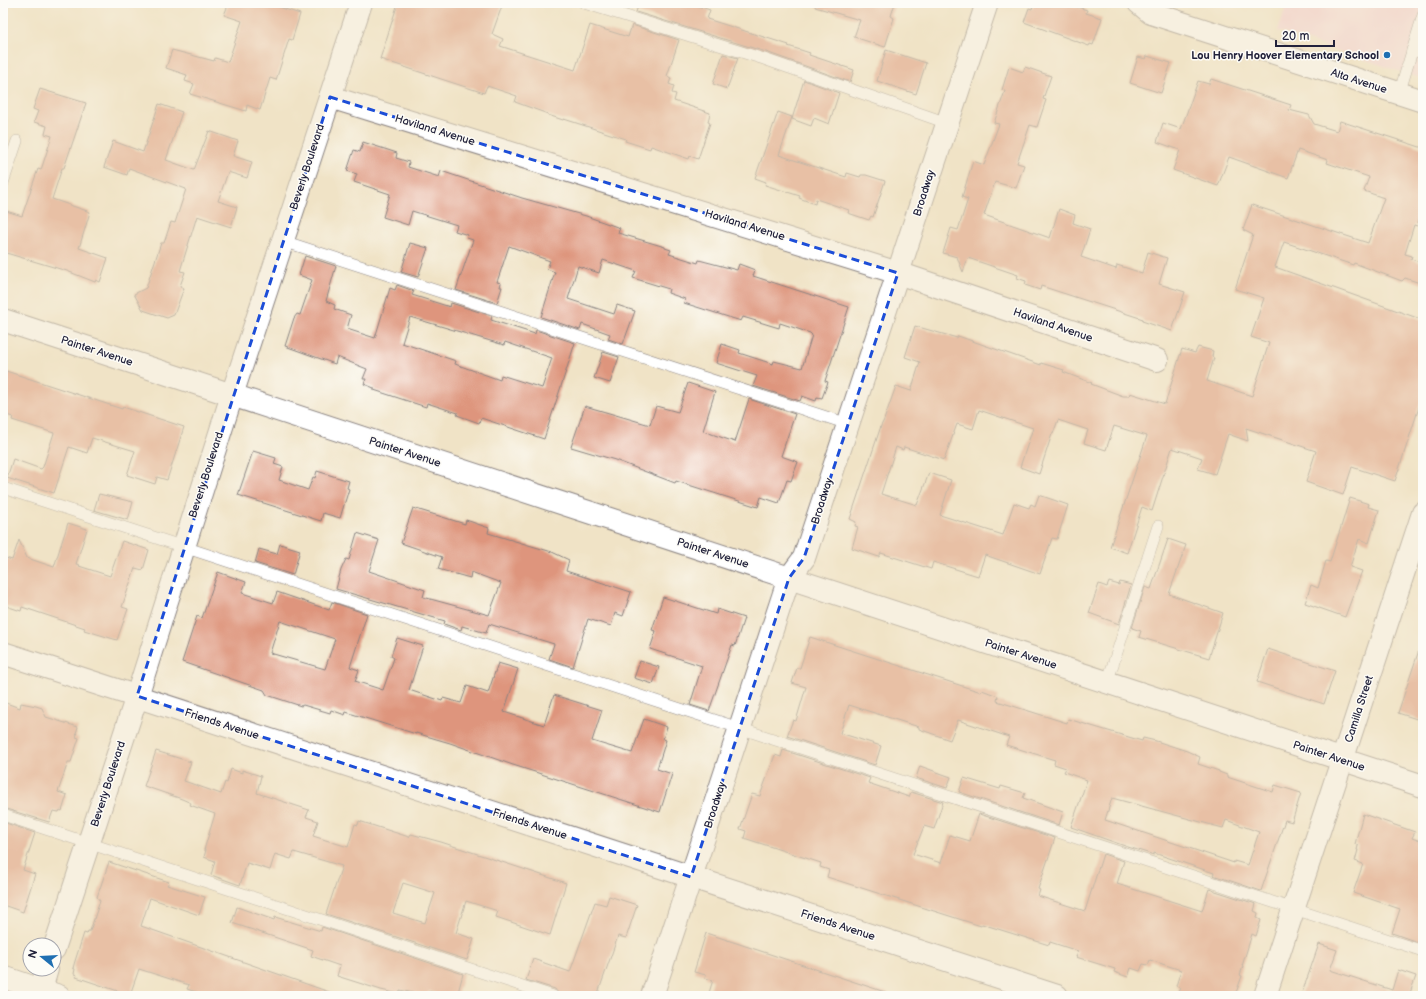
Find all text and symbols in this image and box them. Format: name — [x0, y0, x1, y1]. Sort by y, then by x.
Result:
scale bar — [1276, 22, 1334, 48]
text: 20 m — [1282, 29, 1309, 44]
place label: Lou Henry Hoover Elementary School — [1191, 49, 1379, 62]
marker: Lou Henry Hoover Elementary School — [1382, 50, 1392, 60]
street label: Alta Avenue — [1329, 66, 1389, 96]
street label: Haviland Avenue — [393, 112, 477, 149]
street label: Beverly Boulevard — [287, 122, 327, 212]
street label: Broadway — [910, 168, 938, 218]
street label: Haviland Avenue — [703, 207, 787, 244]
street label: Haviland Avenue — [1012, 305, 1095, 345]
street label: Painter Avenue — [59, 333, 135, 369]
street label: Beverly Boulevard — [186, 430, 226, 520]
street label: Painter Avenue — [367, 434, 443, 470]
street label: Broadway — [808, 476, 836, 526]
street label: Painter Avenue — [675, 535, 751, 571]
street label: Painter Avenue — [983, 636, 1059, 672]
street label: Camilla Street — [1342, 673, 1376, 744]
street label: Friends Avenue — [183, 706, 261, 742]
street label: Painter Avenue — [1291, 738, 1367, 774]
street label: Beverly Boulevard — [88, 739, 128, 829]
street label: Broadway — [701, 780, 729, 830]
street label: Friends Avenue — [491, 806, 569, 842]
street label: Friends Avenue — [799, 907, 877, 943]
north arrow — [22, 937, 62, 977]
text: N — [26, 948, 40, 960]

